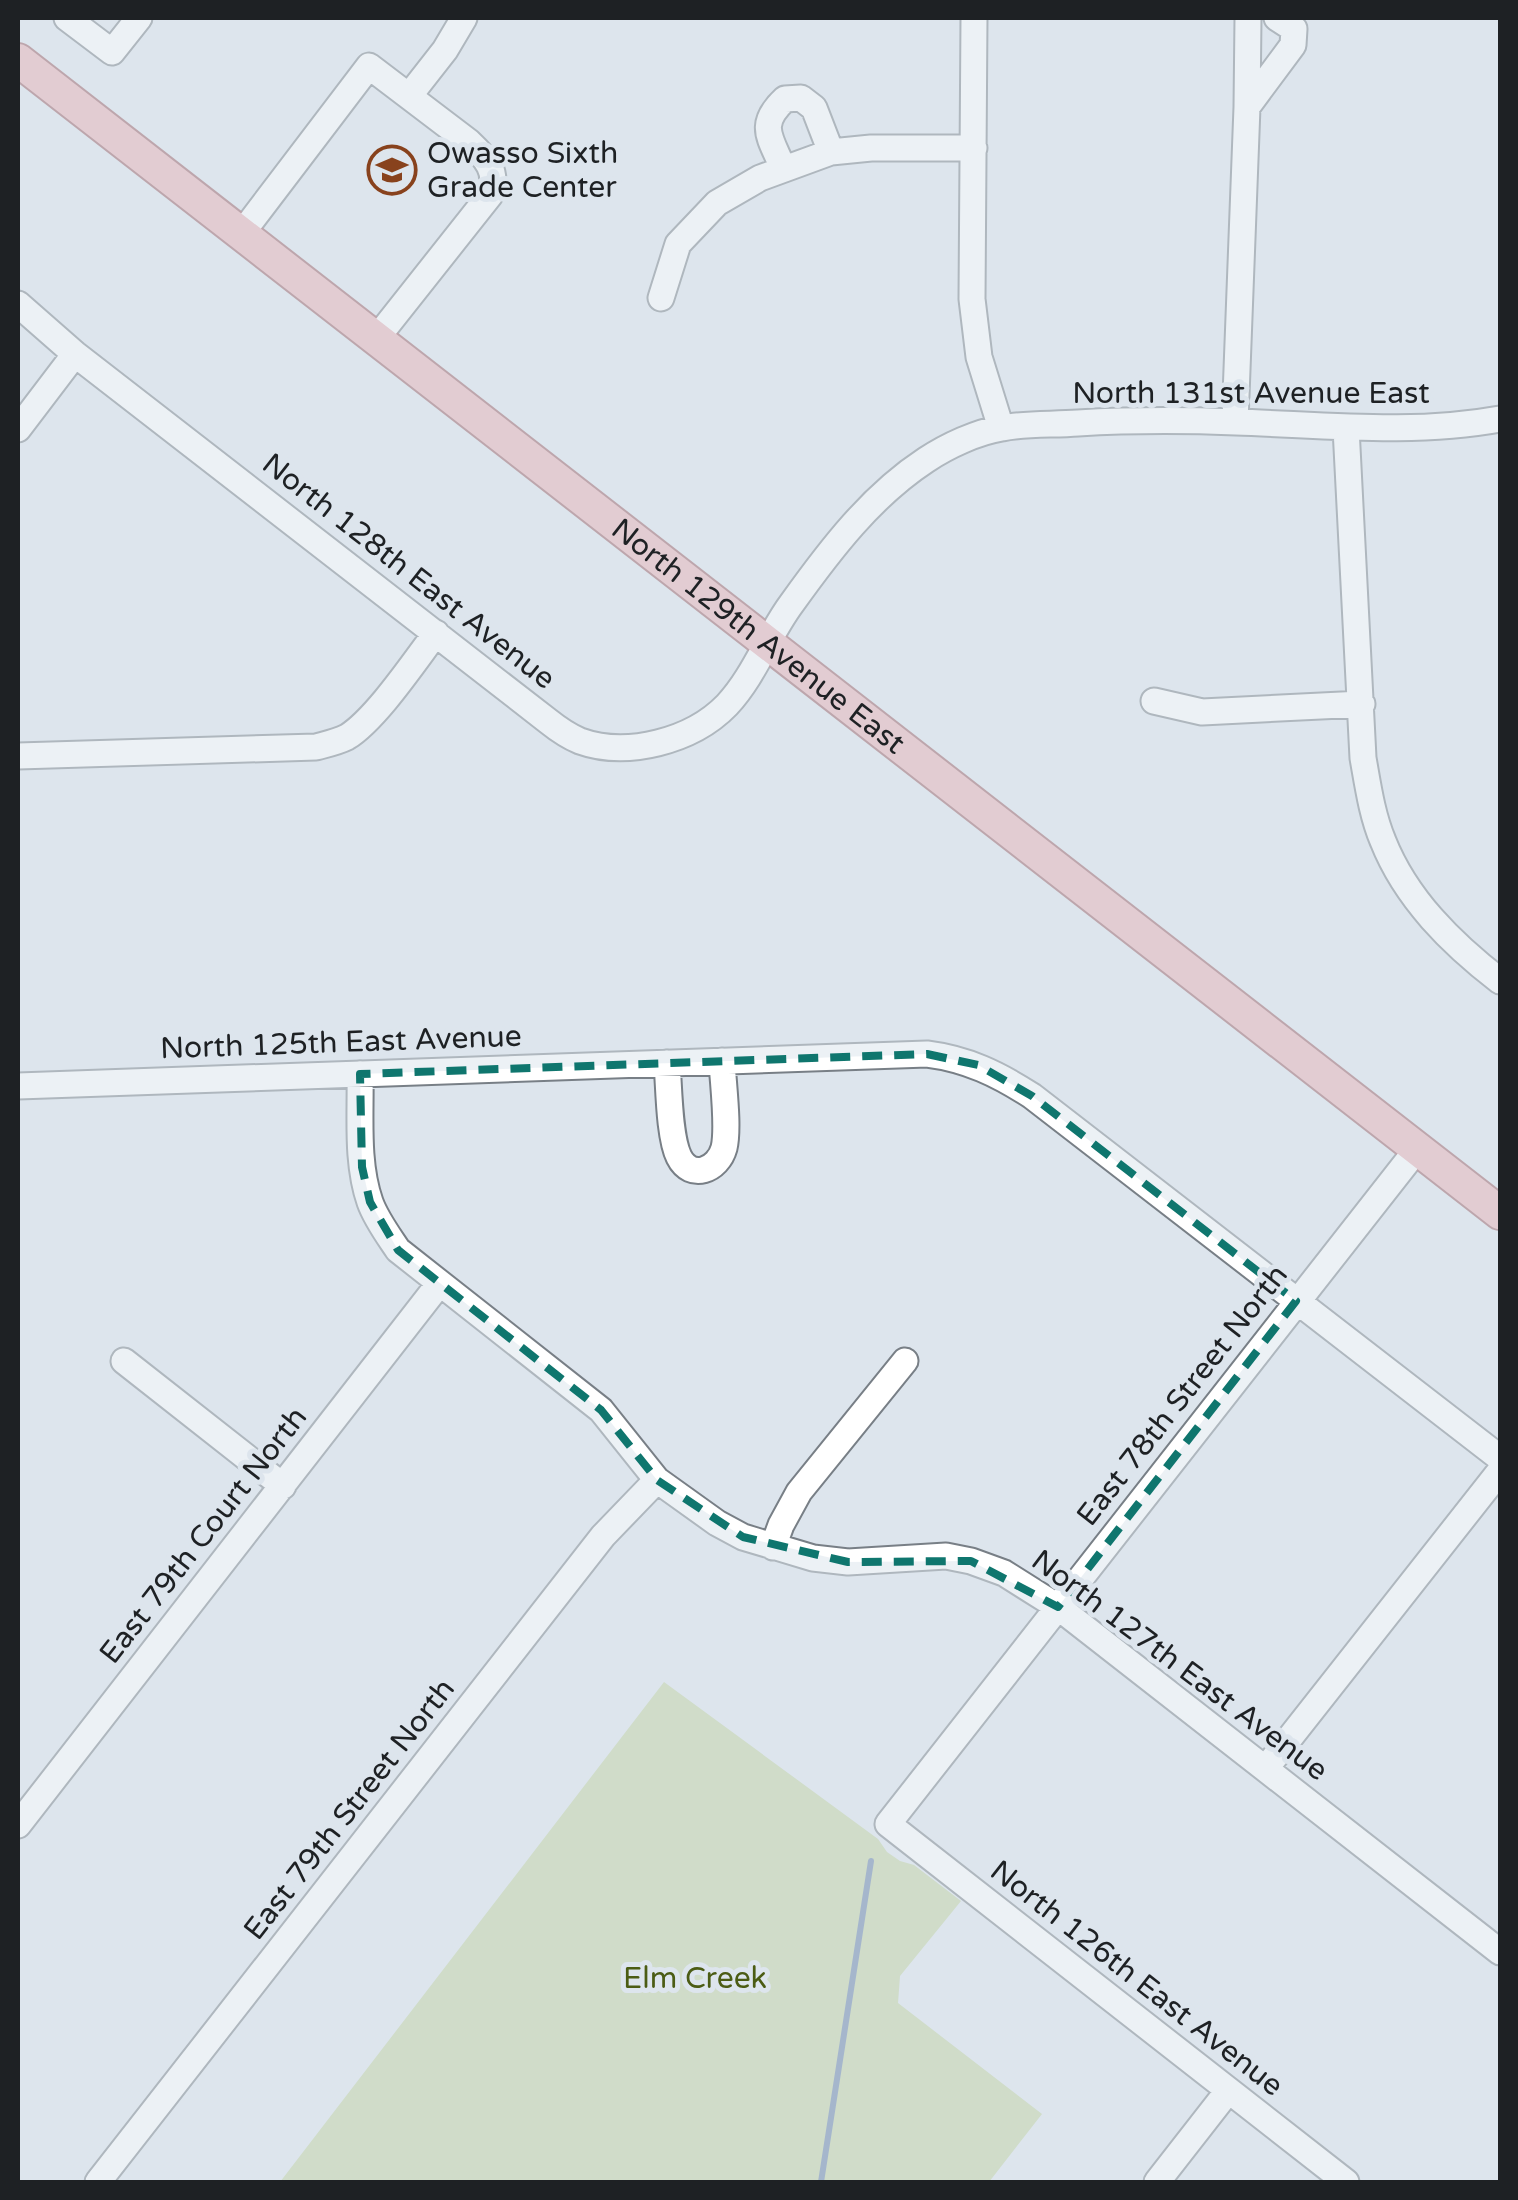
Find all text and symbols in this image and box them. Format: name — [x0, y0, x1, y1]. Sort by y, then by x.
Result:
place label: Owasso Sixth Grade Center — [427, 135, 618, 206]
school or university icon: Owasso Sixth Grade Center — [366, 144, 418, 196]
street label: North 131st Avenue East — [1072, 375, 1430, 412]
street label: North 128th East Avenue — [255, 445, 563, 697]
street label: North 129th Avenue East — [604, 511, 912, 762]
street label: North 125th East Avenue — [160, 1018, 522, 1067]
street label: East 78th Street North — [1069, 1257, 1296, 1533]
street label: East 79th Court North — [92, 1400, 315, 1671]
street label: North 127th East Avenue — [1024, 1542, 1335, 1789]
street label: East 79th Street North — [236, 1671, 463, 1947]
street label: North 126th East Avenue — [983, 1852, 1291, 2104]
park label: Elm Creek — [623, 1960, 767, 1997]

